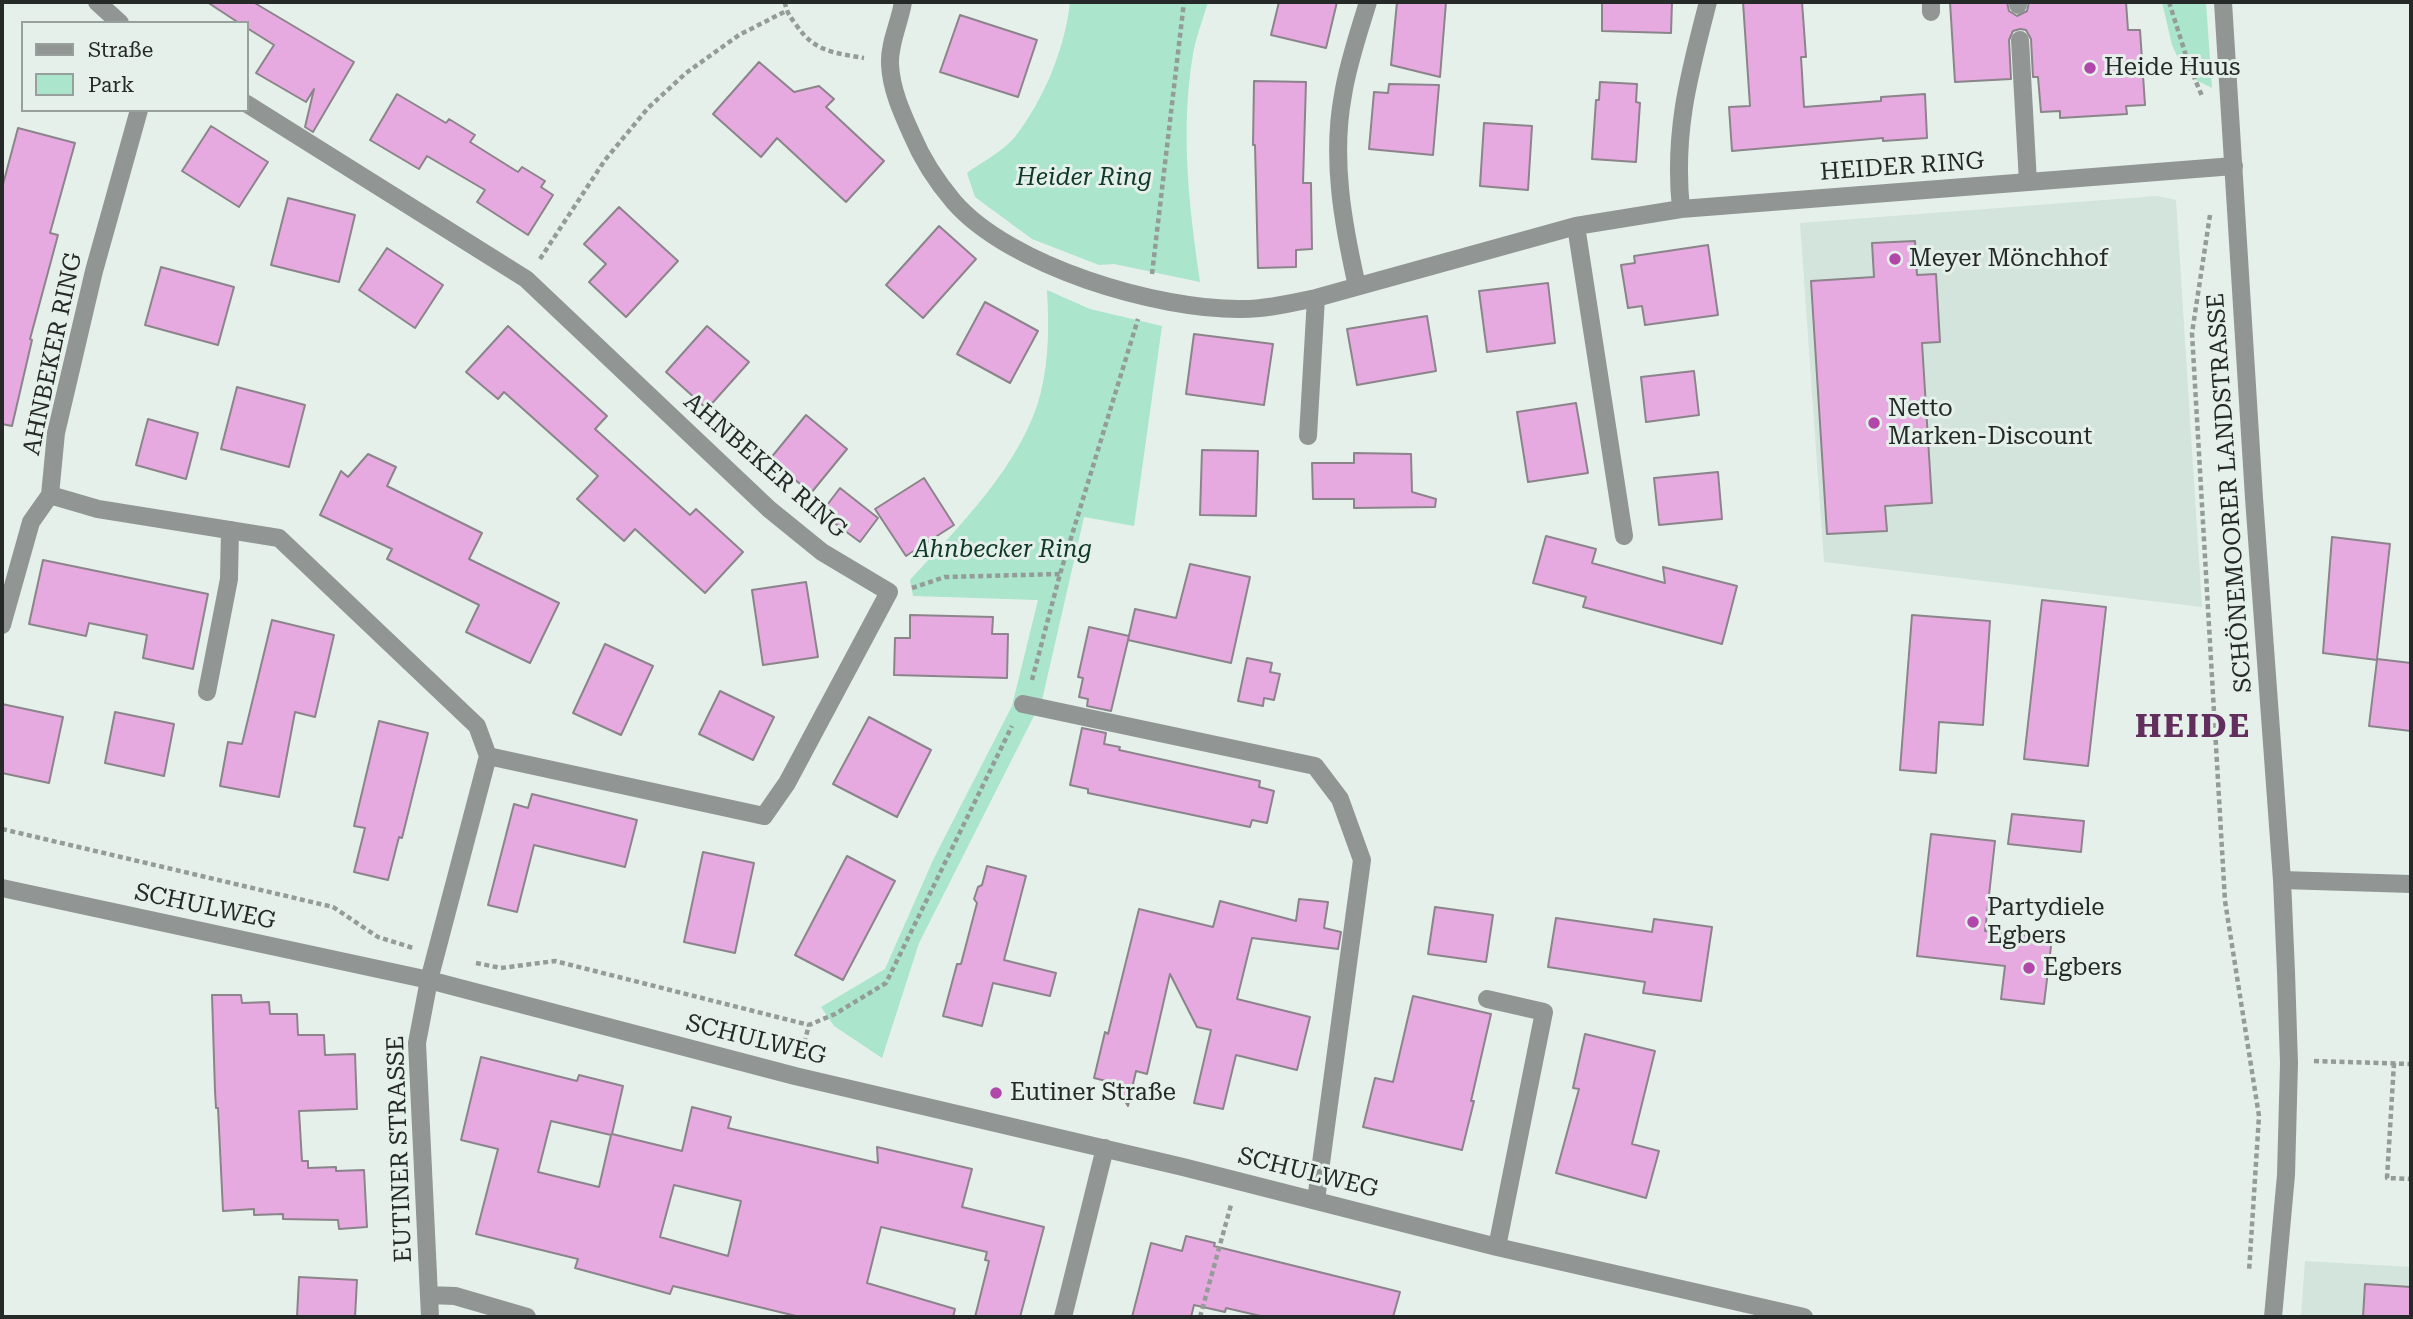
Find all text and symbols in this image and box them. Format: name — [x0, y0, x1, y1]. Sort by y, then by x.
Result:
legend — [21, 21, 248, 112]
text: Straße — [88, 38, 153, 62]
place label: Heide Huus — [2104, 54, 2240, 82]
marker: Heide Huus — [2082, 60, 2098, 76]
text: Park — [88, 73, 134, 97]
street label: HEIDER RING — [1819, 147, 1985, 187]
park label: Heider Ring — [1016, 164, 1152, 192]
place label: Meyer Mönchhof — [1909, 245, 2108, 273]
street label: AHNBEKER RING — [17, 250, 89, 458]
marker: Meyer Mönchhof — [1887, 251, 1903, 267]
street label: SCHÖNEMOORER LANDSTRASSE — [2202, 292, 2258, 694]
street label: AHNBEKER RING — [678, 387, 852, 545]
place label: Netto Marken-Discount — [1888, 395, 2092, 451]
marker: Netto Marken-Discount — [1866, 415, 1882, 431]
park label: Ahnbecker Ring — [914, 536, 1092, 564]
district label: HEIDE — [2136, 709, 2250, 747]
street label: SCHULWEG — [132, 878, 278, 936]
place label: Partydiele Egbers — [1987, 894, 2104, 950]
marker: Partydiele Egbers — [1965, 914, 1981, 930]
place label: Egbers — [2043, 954, 2122, 982]
marker: Egbers — [2021, 960, 2037, 976]
street label: SCHULWEG — [683, 1009, 829, 1071]
street label: EUTINER STRASSE — [382, 1035, 418, 1263]
place label: Eutiner Straße — [1010, 1079, 1176, 1107]
marker: Eutiner Straße — [988, 1085, 1004, 1101]
street label: SCHULWEG — [1235, 1142, 1381, 1204]

